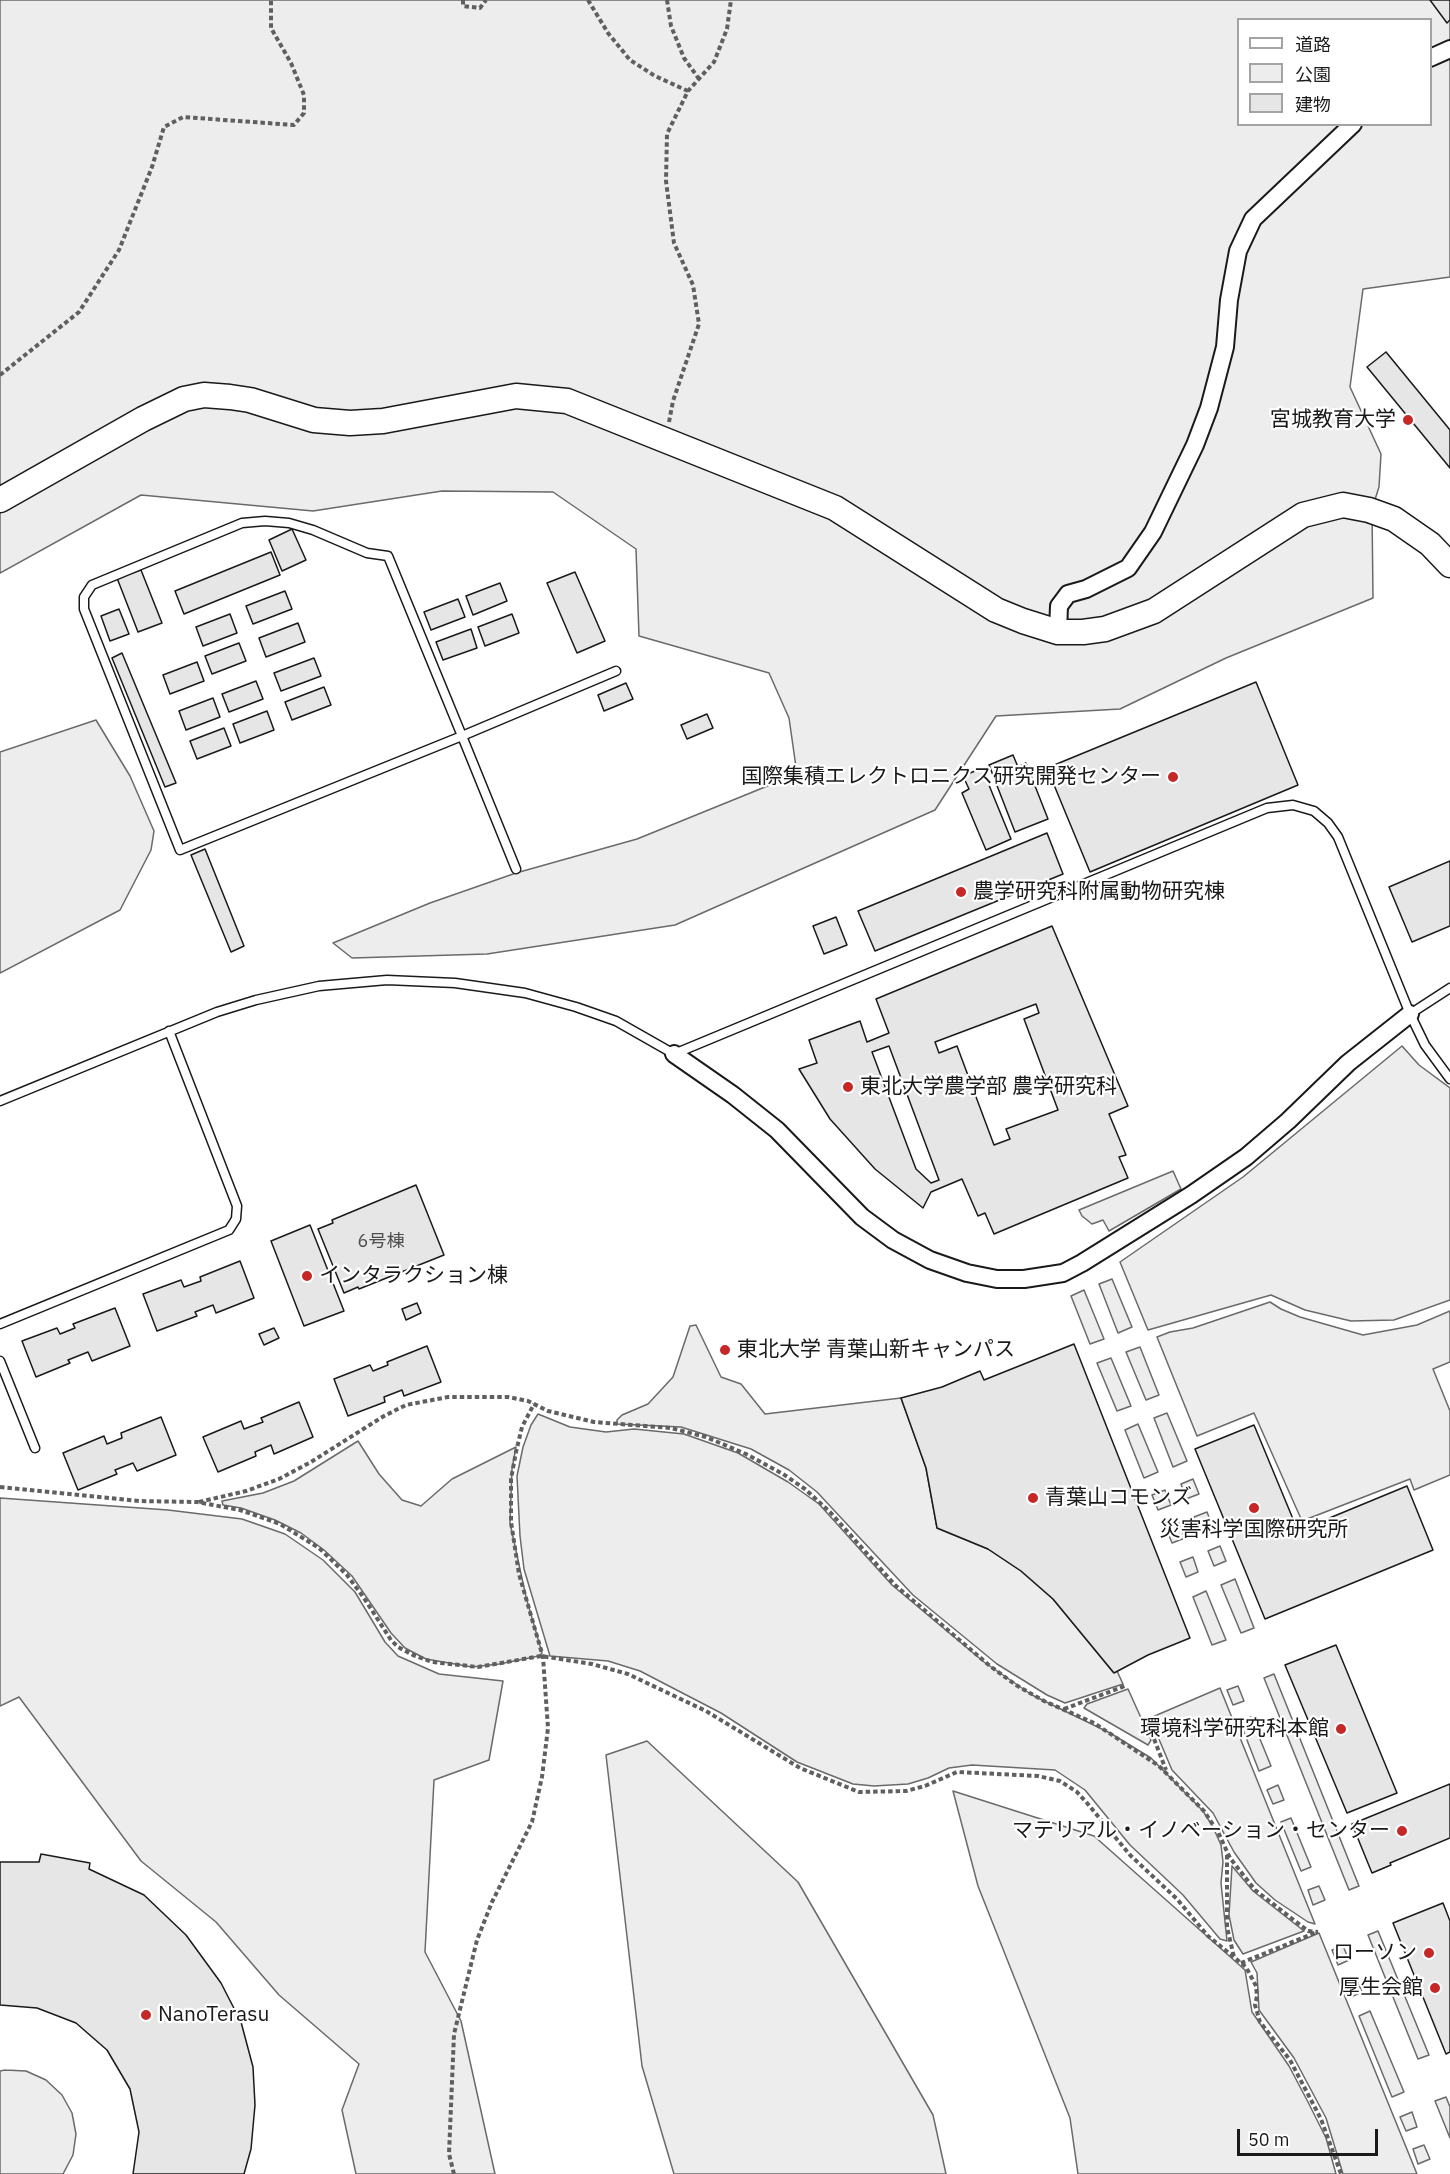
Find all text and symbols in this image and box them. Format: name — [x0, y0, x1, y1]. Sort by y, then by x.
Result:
legend — [1237, 18, 1432, 126]
text: 道路 — [1295, 33, 1331, 56]
text: 公園 — [1295, 63, 1331, 86]
text: 建物 — [1295, 93, 1331, 116]
place label: 宮城教育大学 — [1270, 407, 1396, 433]
marker: 宮城教育大学 — [1401, 413, 1415, 427]
place label: 国際集積エレクトロニクス研究開発センター — [741, 764, 1161, 790]
marker: 国際集積エレクトロニクス研究開発センター — [1166, 770, 1180, 784]
place label: 農学研究科附属動物研究棟 — [973, 879, 1225, 905]
marker: 農学研究科附属動物研究棟 — [954, 885, 968, 899]
place label: 東北大学農学部 農学研究科 — [860, 1074, 1117, 1100]
marker: 東北大学農学部 農学研究科 — [841, 1080, 855, 1094]
house number: 6号棟 — [358, 1231, 404, 1253]
place label: インタラクション棟 — [319, 1263, 508, 1289]
marker: インタラクション棟 — [300, 1269, 314, 1283]
place label: 東北大学 青葉山新キャンパス — [737, 1337, 1015, 1363]
marker: 東北大学 青葉山新キャンパス — [718, 1343, 732, 1357]
place label: 青葉山コモンズ — [1045, 1485, 1192, 1511]
marker: 青葉山コモンズ — [1026, 1491, 1040, 1505]
marker: 災害科学国際研究所 — [1247, 1501, 1261, 1515]
place label: 災害科学国際研究所 — [1160, 1517, 1348, 1543]
place label: 環境科学研究科本館 — [1140, 1716, 1329, 1742]
marker: 環境科学研究科本館 — [1334, 1722, 1348, 1736]
place label: マテリアル・イノベーション・センター — [1012, 1818, 1390, 1844]
marker: マテリアル・イノベーション・センター — [1395, 1824, 1409, 1838]
place label: ローソン — [1333, 1940, 1417, 1966]
marker: ローソン — [1422, 1946, 1436, 1960]
place label: 厚生会館 — [1339, 1975, 1423, 2001]
marker: 厚生会館 — [1428, 1981, 1442, 1995]
place label: NanoTerasu — [158, 2002, 269, 2028]
marker: NanoTerasu — [139, 2008, 153, 2022]
scale bar — [1240, 2117, 1381, 2155]
text: 50 m — [1248, 2128, 1290, 2151]

